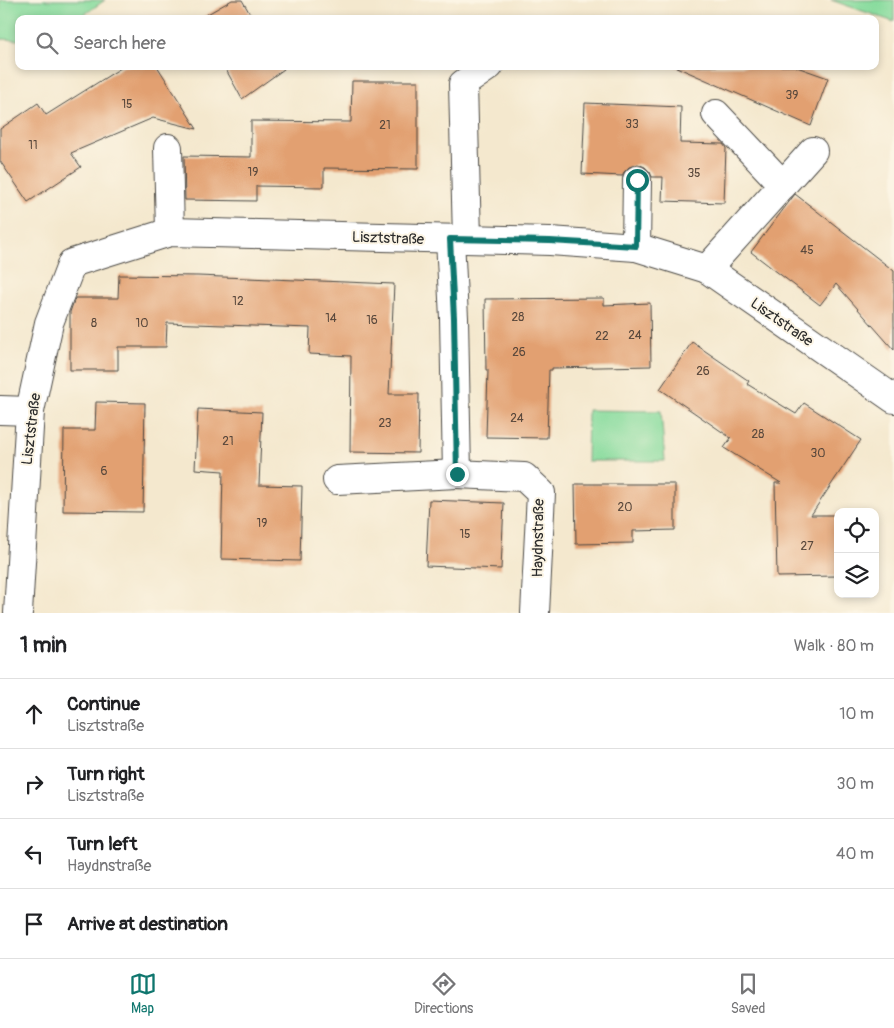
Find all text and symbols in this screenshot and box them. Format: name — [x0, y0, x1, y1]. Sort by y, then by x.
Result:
search box — [15, 15, 879, 70]
icon: search — [33, 29, 61, 57]
text: Search here — [73, 31, 166, 55]
house number: 39 — [786, 88, 798, 103]
house number: 15 — [121, 97, 133, 112]
house number: 33 — [625, 117, 639, 132]
house number: 21 — [379, 118, 391, 133]
house number: 11 — [28, 138, 38, 153]
house number: 19 — [248, 165, 258, 180]
house number: 35 — [687, 166, 701, 181]
route start — [626, 169, 649, 192]
street label: Lisztstraße — [351, 228, 425, 249]
house number: 45 — [800, 243, 814, 258]
house number: 12 — [232, 294, 244, 309]
street label: Lisztstraße — [747, 294, 817, 351]
house number: 28 — [512, 310, 524, 325]
house number: 14 — [325, 311, 337, 326]
house number: 16 — [366, 313, 378, 328]
house number: 8 — [91, 316, 97, 331]
house number: 10 — [136, 316, 148, 331]
house number: 24 — [628, 328, 642, 343]
house number: 22 — [595, 329, 609, 344]
house number: 26 — [512, 345, 526, 360]
house number: 26 — [696, 364, 710, 379]
street label: Lisztstraße — [18, 391, 45, 466]
house number: 24 — [510, 411, 524, 426]
house number: 23 — [378, 416, 392, 431]
house number: 28 — [752, 427, 764, 442]
house number: 21 — [222, 434, 234, 449]
house number: 30 — [811, 446, 825, 461]
route end — [446, 463, 469, 486]
house number: 6 — [101, 464, 108, 479]
street label: Haydnstraße — [528, 498, 549, 578]
house number: 20 — [618, 500, 632, 515]
map controls — [834, 508, 879, 598]
button: locate — [834, 508, 879, 553]
house number: 19 — [257, 516, 267, 531]
house number: 15 — [459, 527, 471, 542]
house number: 27 — [800, 539, 814, 554]
button: layers — [834, 553, 879, 598]
text: 1 min — [20, 632, 67, 659]
text: Walk · 80 m — [794, 636, 874, 656]
text: Continue — [67, 692, 140, 716]
icon: ahead — [20, 700, 48, 728]
text: 10 m — [839, 704, 874, 724]
text: Lisztstraße — [67, 716, 144, 736]
text: Turn right — [67, 762, 145, 786]
icon: right — [20, 770, 48, 798]
text: 30 m — [836, 774, 874, 794]
text: Lisztstraße — [67, 786, 144, 806]
text: Turn left — [67, 832, 137, 856]
icon: left — [20, 840, 48, 868]
text: 40 m — [836, 844, 874, 864]
text: Haydnstraße — [67, 856, 151, 876]
icon: arrive — [20, 910, 48, 938]
text: Arrive at destination — [67, 912, 228, 936]
tab: Map — [129, 970, 157, 1017]
tab: Directions — [414, 970, 473, 1017]
tab: Saved — [731, 970, 765, 1017]

